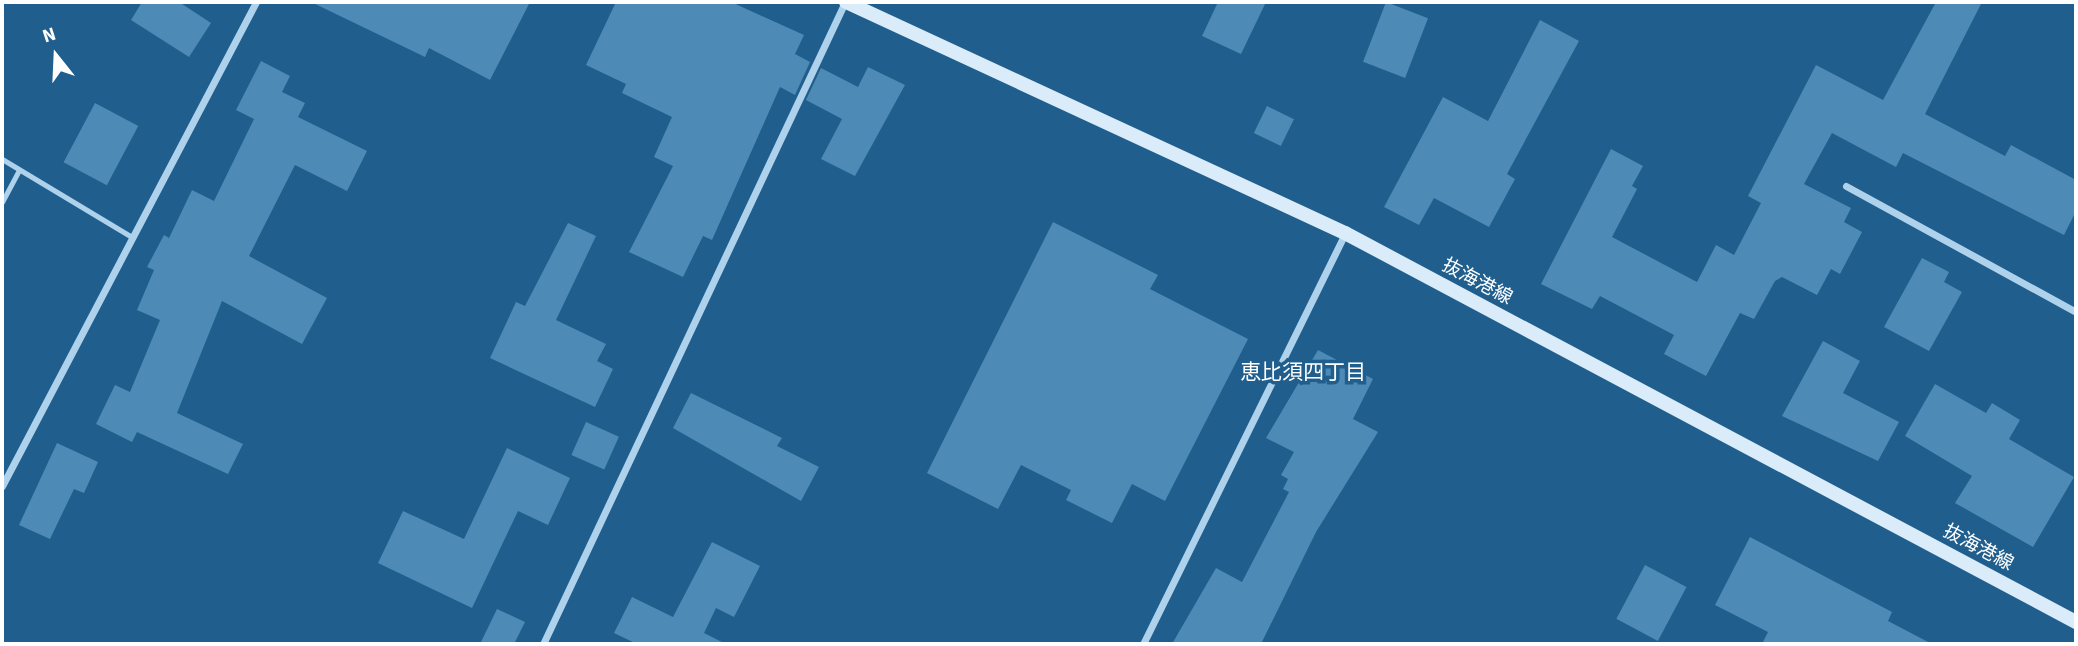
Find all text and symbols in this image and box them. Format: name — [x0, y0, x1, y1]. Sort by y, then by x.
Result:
north arrow — [21, 21, 91, 91]
text: N — [39, 21, 60, 50]
street label: 抜海港線 — [1438, 254, 1516, 310]
district label: 恵比須四丁目 — [1240, 359, 1366, 385]
street label: 抜海港線 — [1939, 520, 2017, 576]

